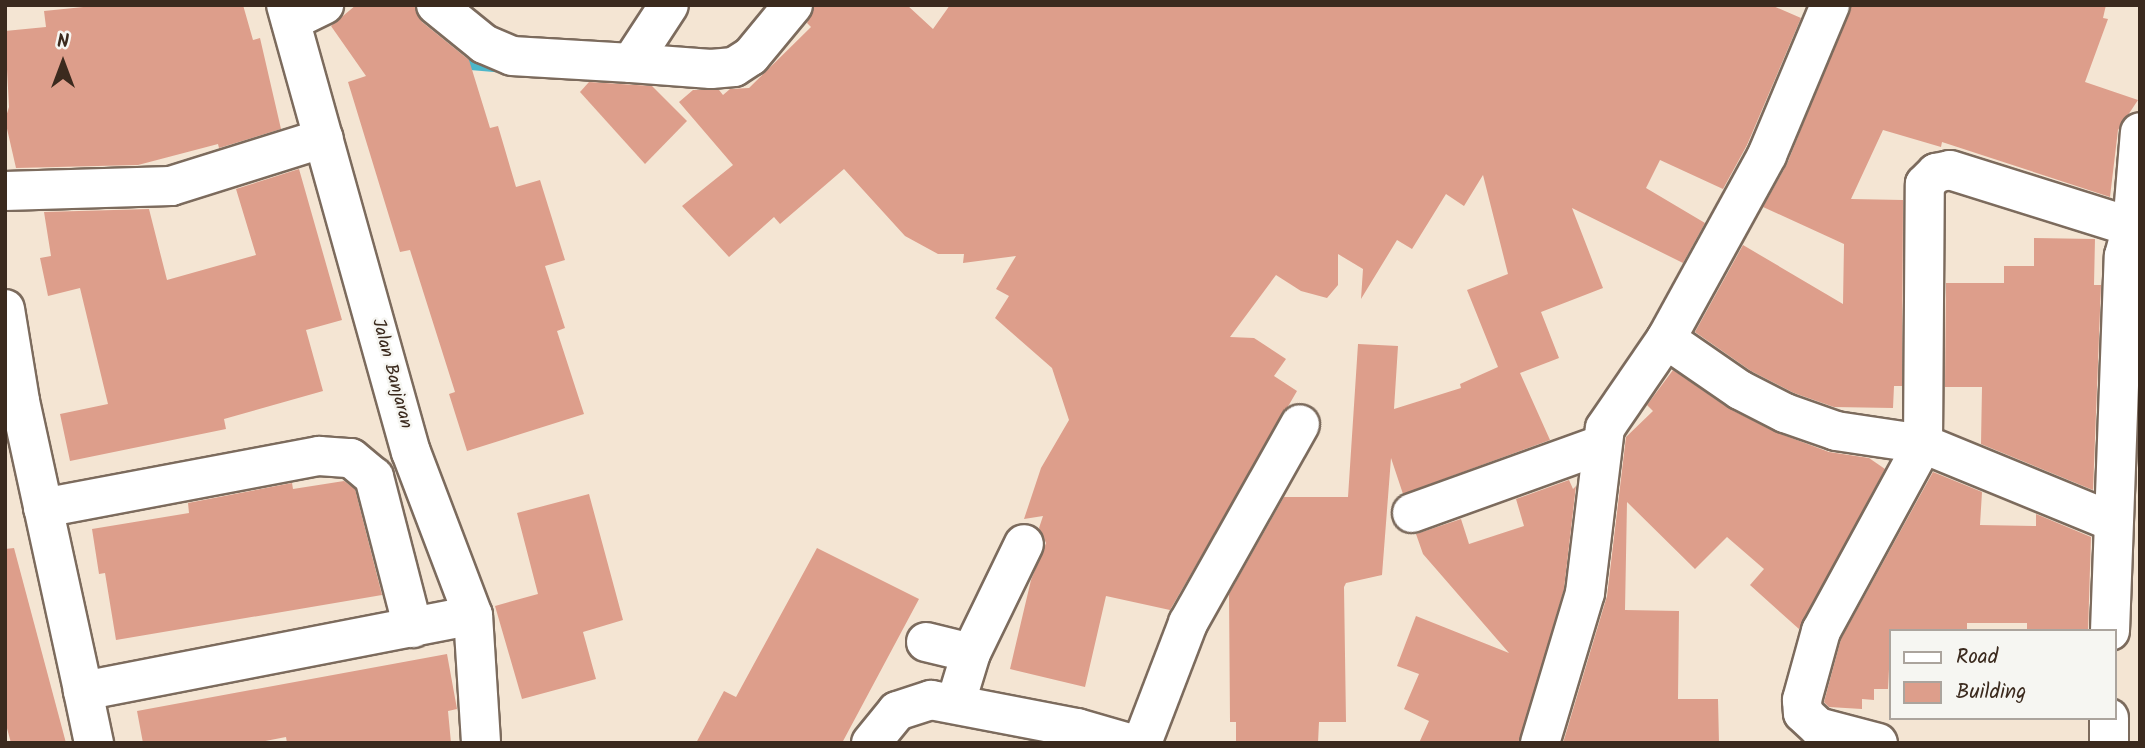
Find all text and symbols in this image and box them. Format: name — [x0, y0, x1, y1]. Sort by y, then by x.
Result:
text: N — [57, 27, 69, 57]
north arrow — [28, 28, 98, 98]
street label: Jalan Banjaran — [366, 317, 416, 431]
legend — [1890, 629, 2117, 720]
text: Road — [1956, 641, 1998, 674]
text: Building — [1956, 676, 2026, 709]

